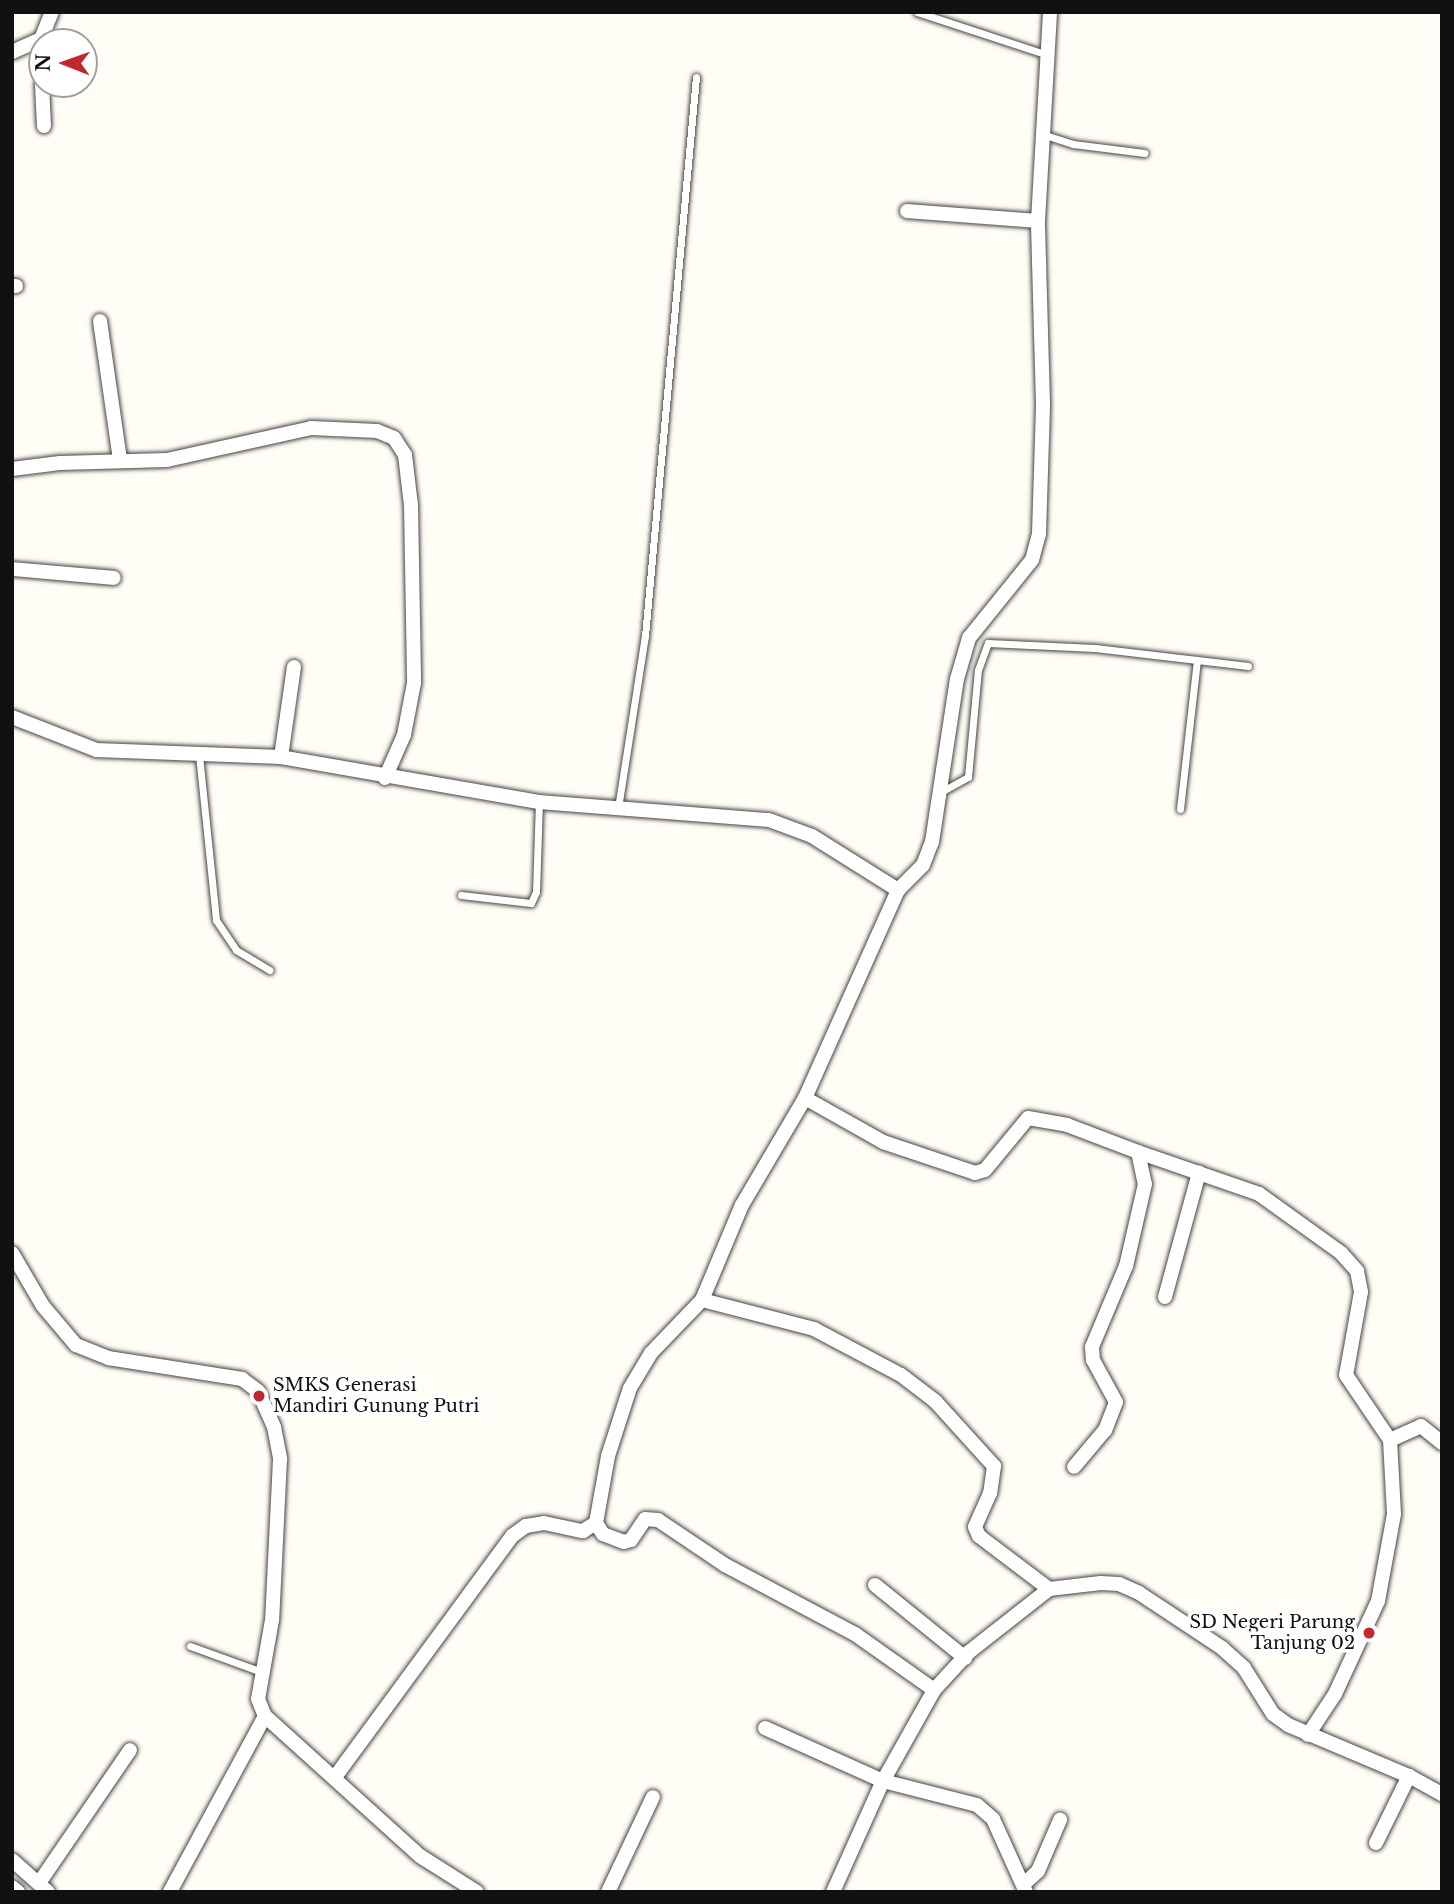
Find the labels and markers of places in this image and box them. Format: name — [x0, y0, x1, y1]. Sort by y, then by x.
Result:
place label: SMKS Generasi Mandiri Gunung Putri — [273, 1375, 480, 1418]
marker: SMKS Generasi Mandiri Gunung Putri — [251, 1388, 267, 1404]
place label: SD Negeri Parung Tanjung 02 — [1189, 1612, 1355, 1654]
marker: SD Negeri Parung Tanjung 02 — [1361, 1625, 1377, 1641]

